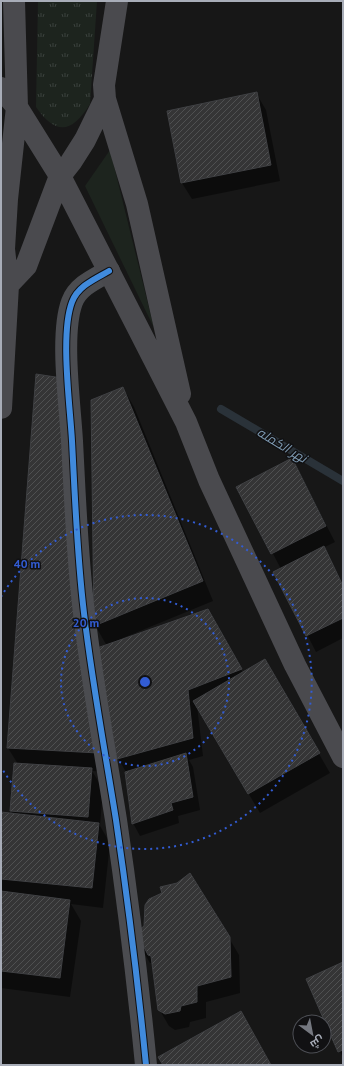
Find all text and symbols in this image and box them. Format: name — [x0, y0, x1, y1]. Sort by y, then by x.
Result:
water label: نهر الكمله — [254, 423, 311, 467]
text: 40 m — [14, 556, 40, 571]
text: 20 m — [73, 615, 99, 630]
centre of rings — [138, 675, 152, 689]
north arrow — [292, 1014, 332, 1054]
text: ش — [308, 1033, 327, 1052]

